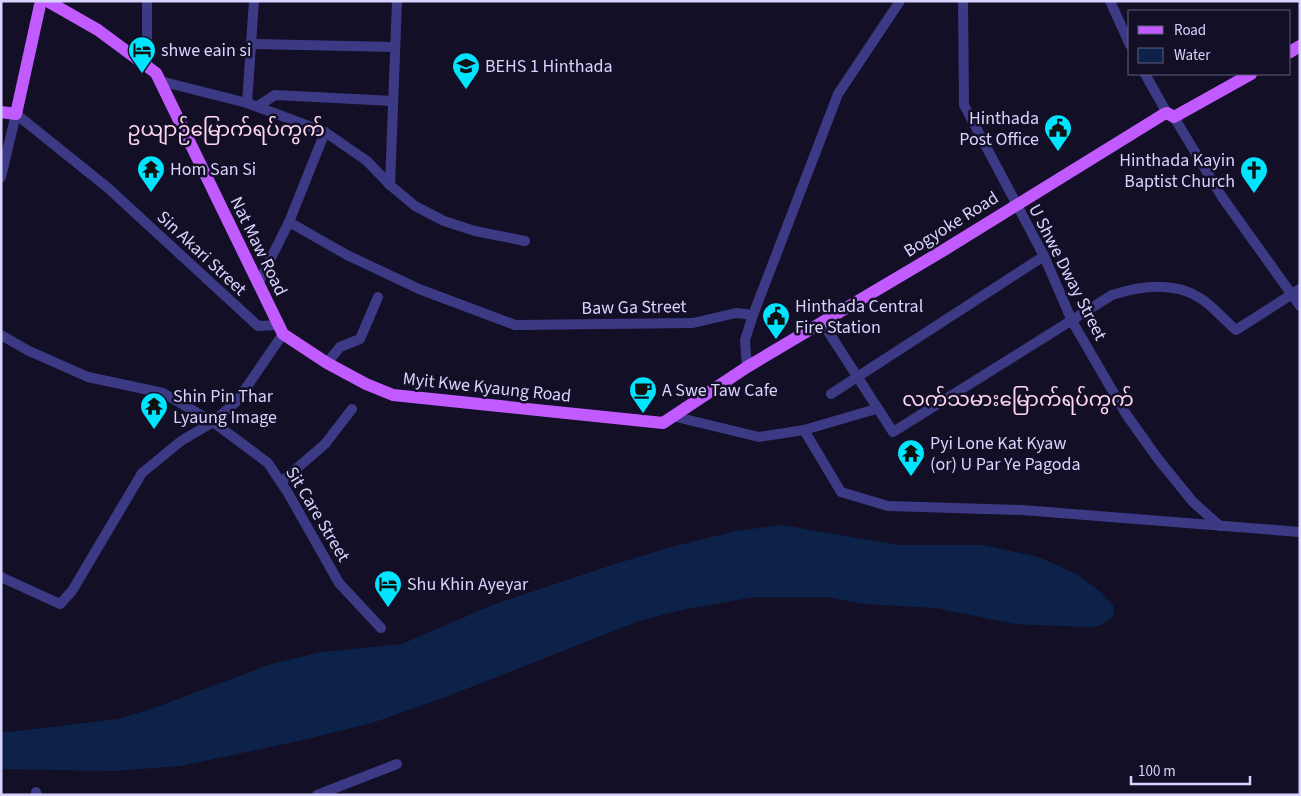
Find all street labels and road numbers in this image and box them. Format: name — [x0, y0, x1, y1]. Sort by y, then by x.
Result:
street label: Bogyoke Road — [899, 185, 1003, 264]
street label: Nat Maw Road — [224, 192, 293, 300]
street label: U Shwe Dway Street — [1022, 200, 1113, 345]
street label: Sin Akari Street — [151, 205, 252, 302]
street label: Baw Ga Street — [581, 294, 687, 321]
street label: Myit Kwe Kyaung Road — [401, 366, 572, 409]
street label: Sit Care Street — [279, 462, 356, 566]

